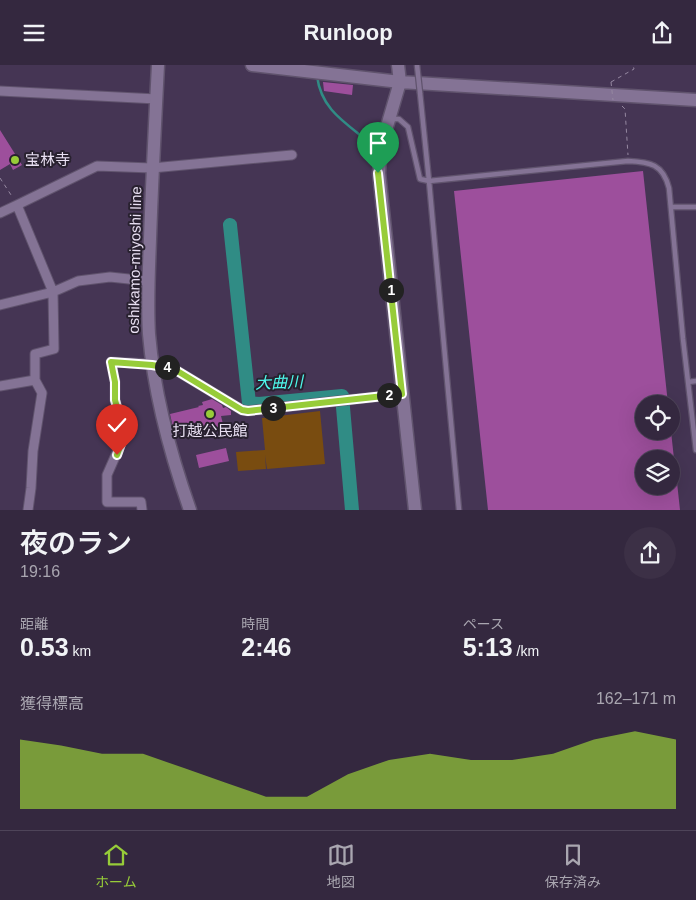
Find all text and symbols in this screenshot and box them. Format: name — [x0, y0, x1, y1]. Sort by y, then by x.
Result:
icon: menu — [20, 19, 48, 47]
icon: share — [648, 19, 676, 47]
text: Runloop — [303, 20, 393, 45]
pin — [357, 122, 399, 173]
icon: arrive — [364, 129, 392, 157]
place label: 宝林寺 — [25, 151, 70, 168]
marker: 宝林寺 — [9, 154, 21, 166]
street label: oshikamo-miyoshi line — [125, 186, 144, 334]
pin: 1 — [378, 277, 404, 303]
text: 1 — [388, 282, 395, 298]
pin: 4 — [154, 355, 180, 379]
text: 4 — [164, 359, 171, 375]
water label: 大曲川 — [255, 373, 305, 392]
pin: 2 — [376, 383, 402, 407]
text: 2 — [386, 387, 393, 403]
pin: 3 — [260, 395, 286, 421]
map controls — [635, 395, 680, 495]
button: locate — [635, 395, 680, 440]
text: 3 — [270, 400, 277, 416]
pin — [96, 404, 138, 455]
marker: 打越公民館 — [204, 408, 216, 420]
icon: check — [103, 411, 131, 439]
place label: 打越公民館 — [172, 422, 248, 439]
button: layers — [635, 450, 680, 495]
button: share — [624, 527, 676, 579]
text: 夜のラン — [20, 528, 132, 559]
text: 19:16 — [20, 563, 60, 580]
text: 距離 — [20, 616, 48, 632]
text: 時間 — [241, 616, 269, 632]
text: ペース — [463, 616, 504, 632]
text: 0.53 — [20, 633, 69, 661]
text: 2:46 — [241, 633, 291, 661]
text: 5:13 — [463, 633, 513, 661]
text: km — [69, 643, 91, 659]
text: /km — [513, 643, 539, 659]
text: 162–171 m — [596, 690, 676, 707]
text: 獲得標高 — [20, 695, 84, 712]
tab: ホーム — [95, 841, 137, 891]
tab: 地図 — [327, 841, 355, 891]
tab: 保存済み — [545, 841, 601, 891]

